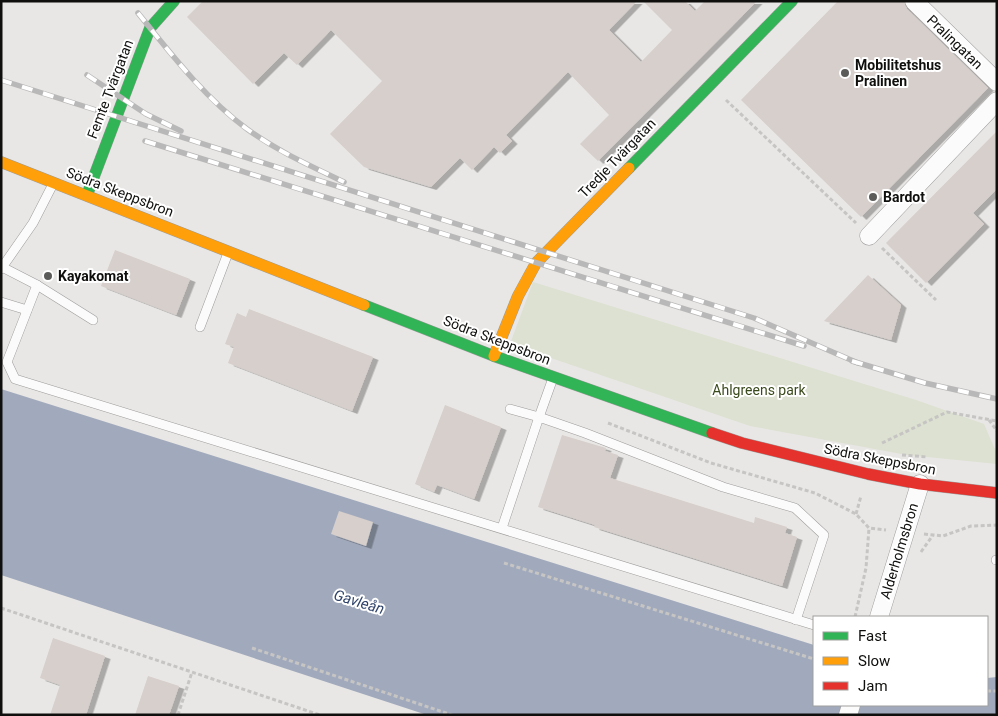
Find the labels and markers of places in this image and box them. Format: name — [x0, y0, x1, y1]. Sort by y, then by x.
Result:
place label: Mobilitetshus Pralinen — [855, 57, 941, 89]
marker: Mobilitetshus Pralinen — [839, 67, 851, 79]
place label: Bardot — [883, 189, 925, 205]
marker: Bardot — [867, 191, 879, 203]
place label: Kayakomat — [58, 268, 129, 284]
marker: Kayakomat — [42, 270, 54, 282]

